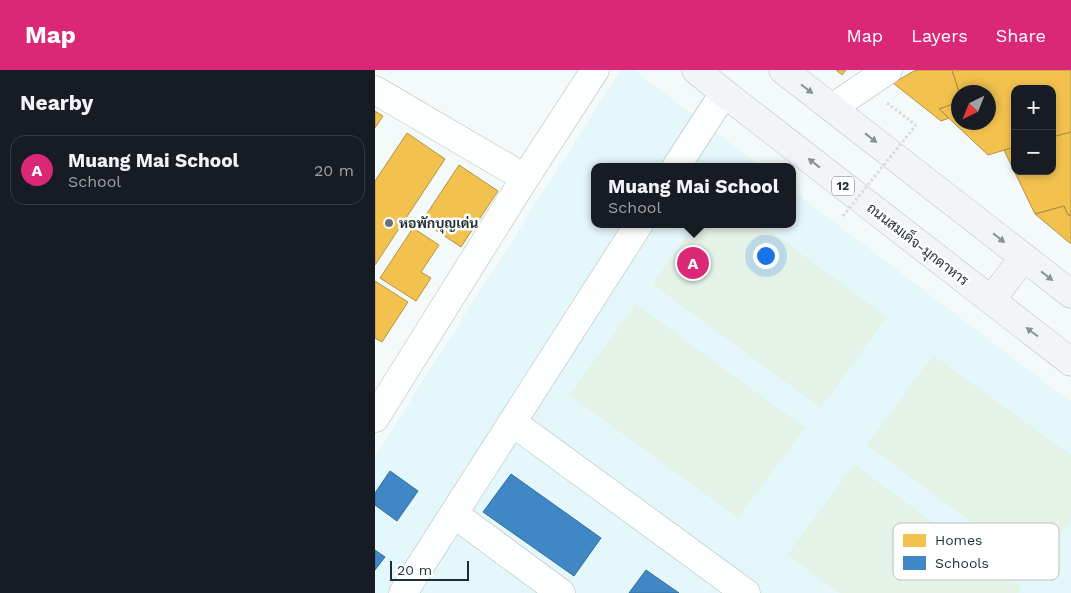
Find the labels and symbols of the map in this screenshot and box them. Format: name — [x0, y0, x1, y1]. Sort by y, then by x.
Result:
one-way arrow — [800, 84, 814, 94]
north arrow — [951, 85, 996, 130]
one-way arrow — [864, 132, 877, 143]
one-way arrow — [807, 158, 821, 168]
road number: 12 — [832, 176, 854, 195]
street label: ถนนสมเด็จ-มุกดาหาร — [863, 199, 973, 290]
place label: หอพักบุญเด่น — [399, 215, 478, 234]
marker: หอพักบุญเด่น — [383, 217, 395, 229]
one-way arrow — [992, 232, 1005, 243]
your location — [753, 243, 779, 269]
pin: A — [677, 244, 709, 282]
one-way arrow — [1041, 270, 1054, 281]
one-way arrow — [1026, 327, 1039, 338]
legend — [893, 523, 1059, 580]
text: Homes — [935, 532, 982, 548]
text: Schools — [935, 555, 989, 571]
scale bar — [390, 558, 469, 581]

